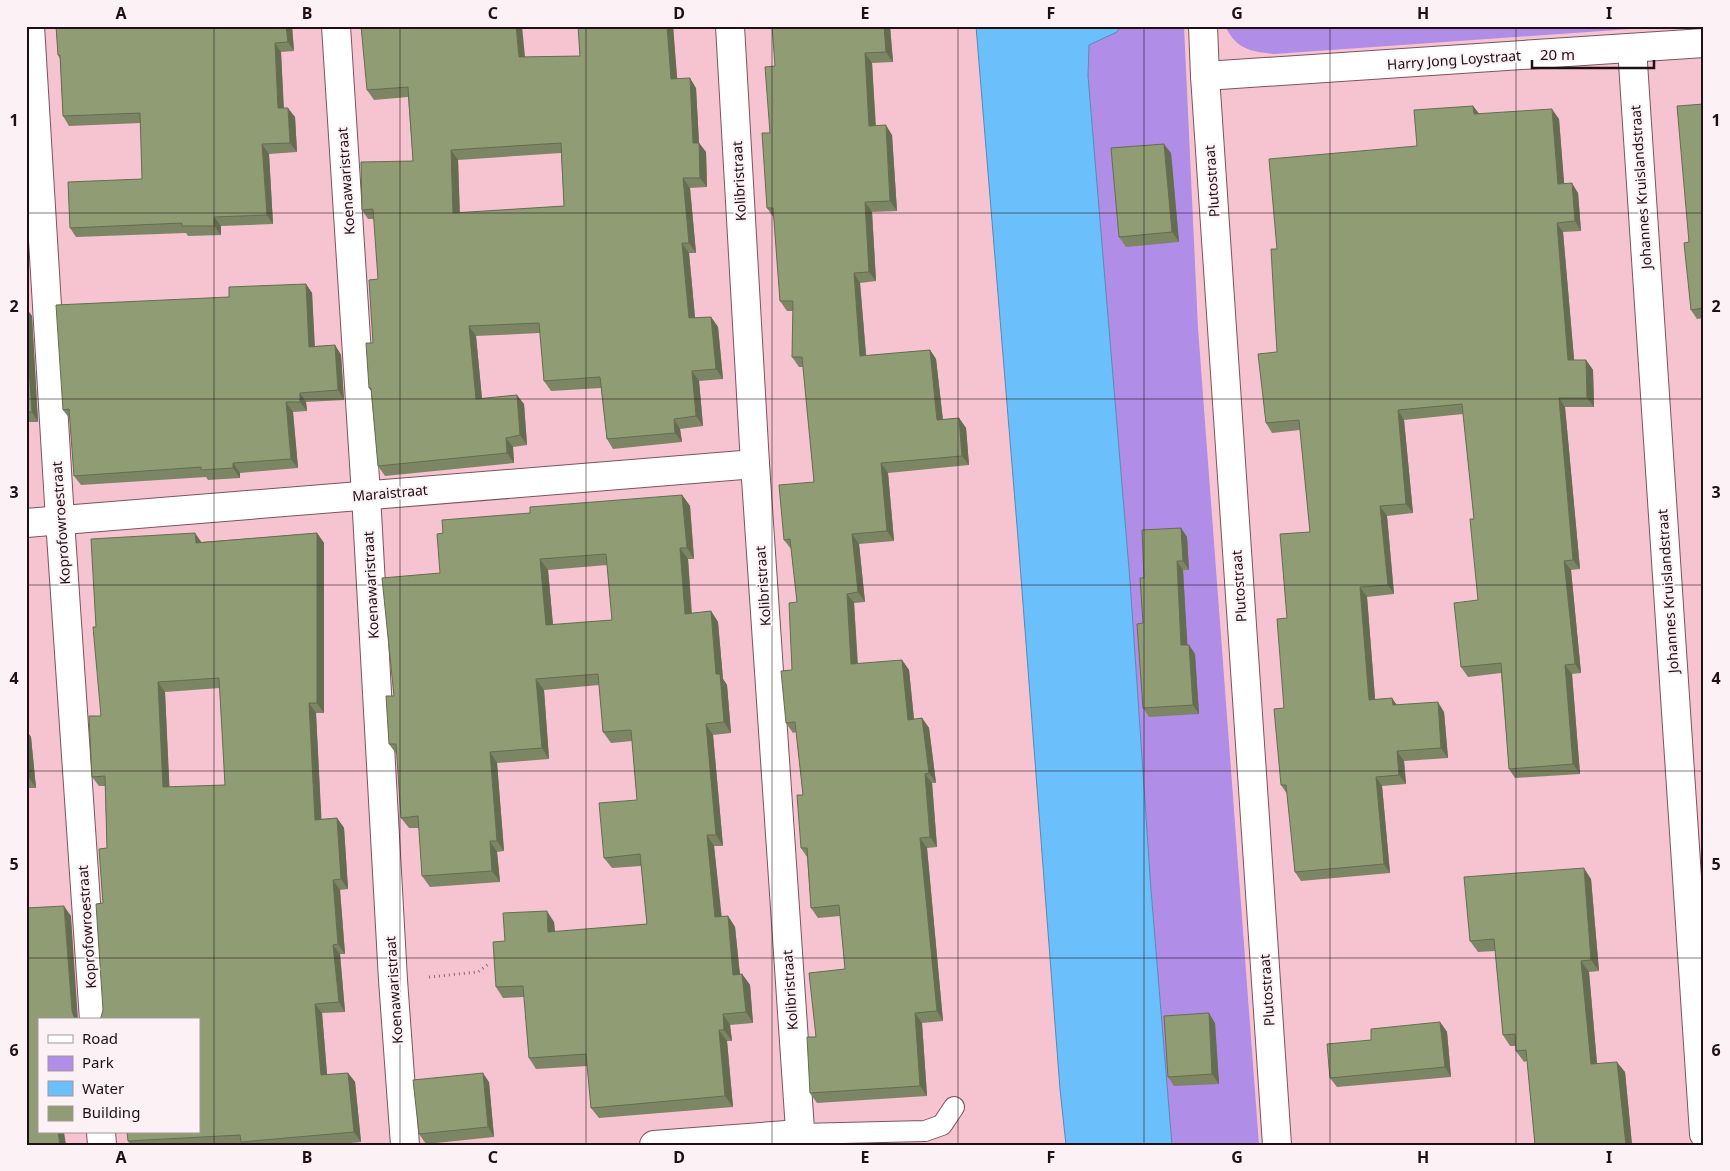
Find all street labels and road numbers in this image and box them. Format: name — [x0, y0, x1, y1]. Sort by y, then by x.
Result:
street label: Harry Jong Loystraat — [1386, 45, 1522, 74]
street label: Johannes Kruislandstraat — [1625, 104, 1656, 272]
street label: Koenawaristraat — [332, 127, 359, 235]
street label: Kolibristraat — [727, 140, 750, 222]
street label: Plutostraat — [1200, 144, 1223, 218]
street label: Koprofowroestraat — [47, 461, 74, 585]
street label: Maraistraat — [351, 480, 428, 505]
street label: Johannes Kruislandstraat — [1652, 508, 1683, 676]
street label: Koenawaristraat — [358, 531, 383, 639]
street label: Kolibristraat — [750, 545, 775, 627]
street label: Plutostraat — [1227, 549, 1250, 623]
street label: Koprofowroestraat — [73, 865, 100, 989]
street label: Koenawaristraat — [380, 936, 407, 1044]
street label: Kolibristraat — [777, 949, 802, 1031]
street label: Plutostraat — [1255, 953, 1278, 1027]

